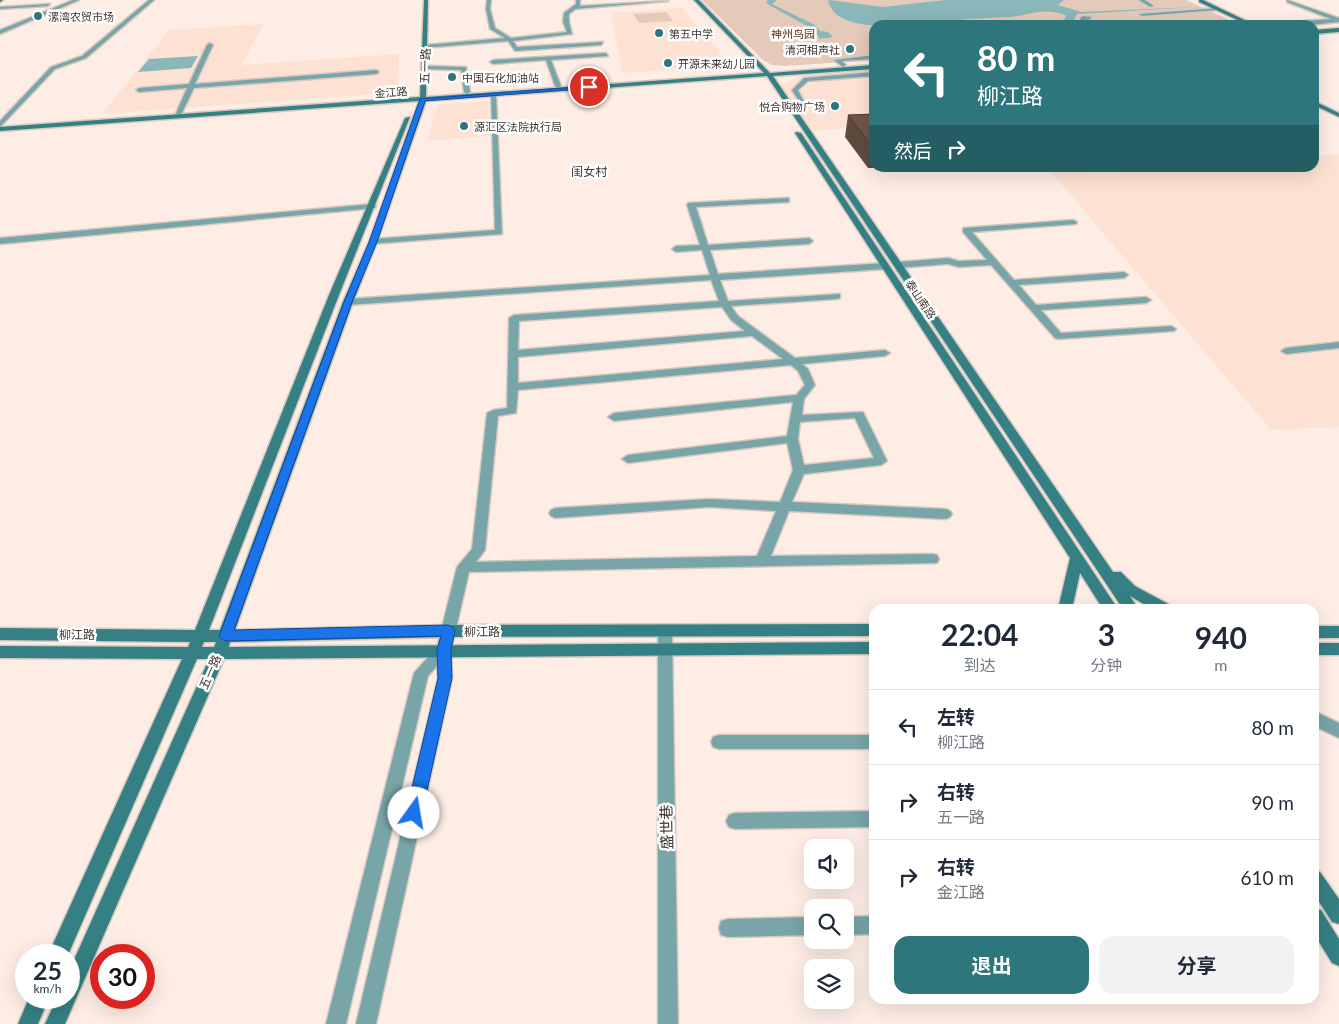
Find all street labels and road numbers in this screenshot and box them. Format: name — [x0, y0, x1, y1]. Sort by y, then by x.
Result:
street label: 五一路 — [417, 48, 433, 84]
street label: 金江路 — [374, 84, 408, 100]
street label: 泰山南路 — [903, 277, 939, 321]
street label: 柳江路 — [464, 624, 500, 639]
street label: 柳江路 — [59, 627, 95, 642]
street label: 五一路 — [196, 652, 224, 692]
street label: 盛世巷 — [657, 804, 675, 850]

